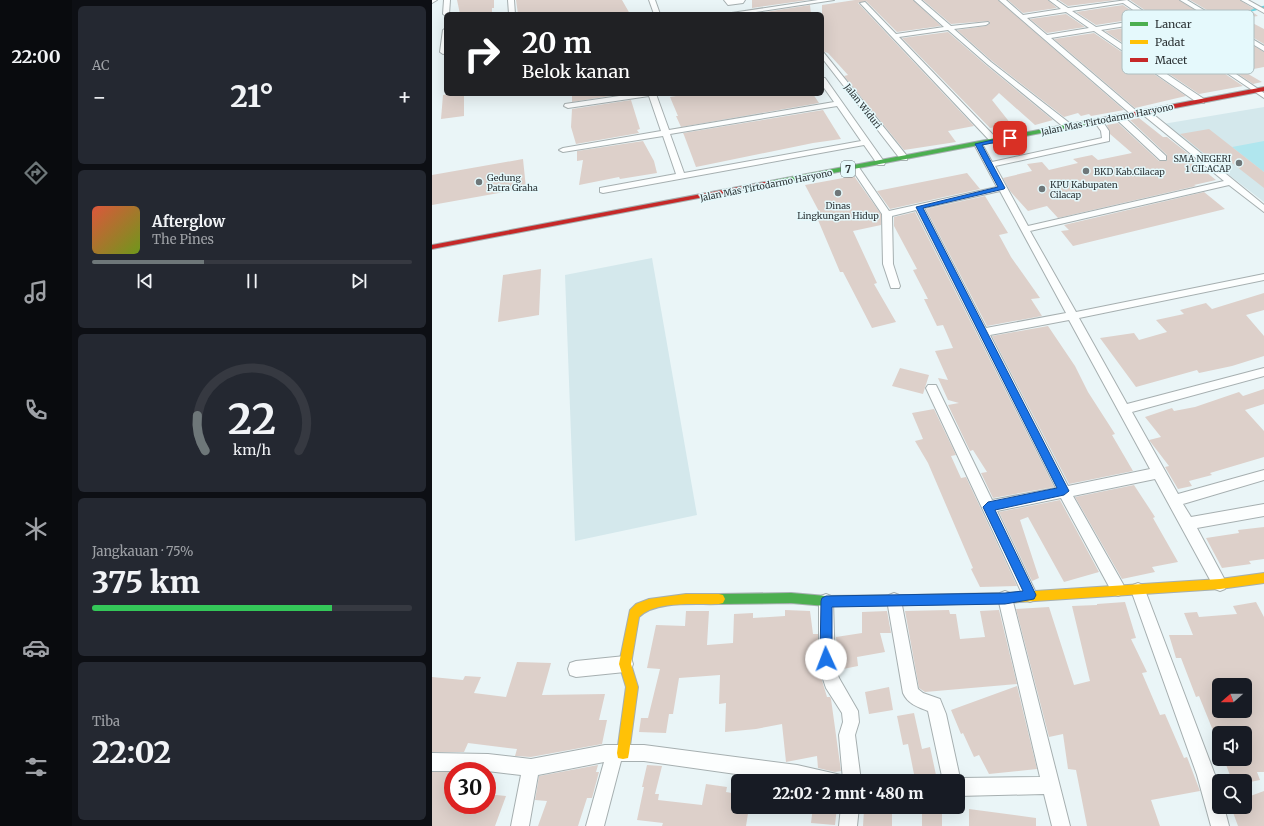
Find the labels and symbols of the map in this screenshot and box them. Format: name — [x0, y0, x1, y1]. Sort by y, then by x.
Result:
legend — [1122, 10, 1254, 74]
text: Lancar — [1155, 17, 1192, 31]
text: Padat — [1155, 35, 1185, 49]
text: Macet — [1155, 53, 1188, 67]
street label: Jalan Widuri — [842, 81, 884, 131]
street label: Jalan Mas Tirtodarmo Haryono — [1039, 101, 1174, 137]
pin — [993, 121, 1027, 155]
place label: SMA NEGERI 1 CILACAP — [1174, 153, 1231, 174]
marker: SMA NEGERI 1 CILACAP — [1234, 158, 1244, 168]
road number: 7 — [841, 161, 855, 177]
marker: BKD Kab.Cilacap — [1081, 166, 1091, 176]
place label: BKD Kab.Cilacap — [1094, 166, 1165, 177]
street label: Jalan Mas Tirtodarmo Haryono — [698, 167, 833, 203]
place label: Gedung Patra Graha — [487, 172, 538, 193]
marker: Gedung Patra Graha — [474, 177, 484, 187]
place label: KPU Kabupaten Cilacap — [1050, 179, 1118, 200]
marker: KPU Kabupaten Cilacap — [1037, 184, 1047, 194]
marker: Dinas Lingkungan Hidup — [833, 188, 843, 198]
place label: Dinas Lingkungan Hidup — [797, 200, 879, 221]
position arrow — [805, 638, 847, 680]
north arrow — [1212, 678, 1252, 718]
speed limit sign: 30 — [444, 762, 496, 814]

